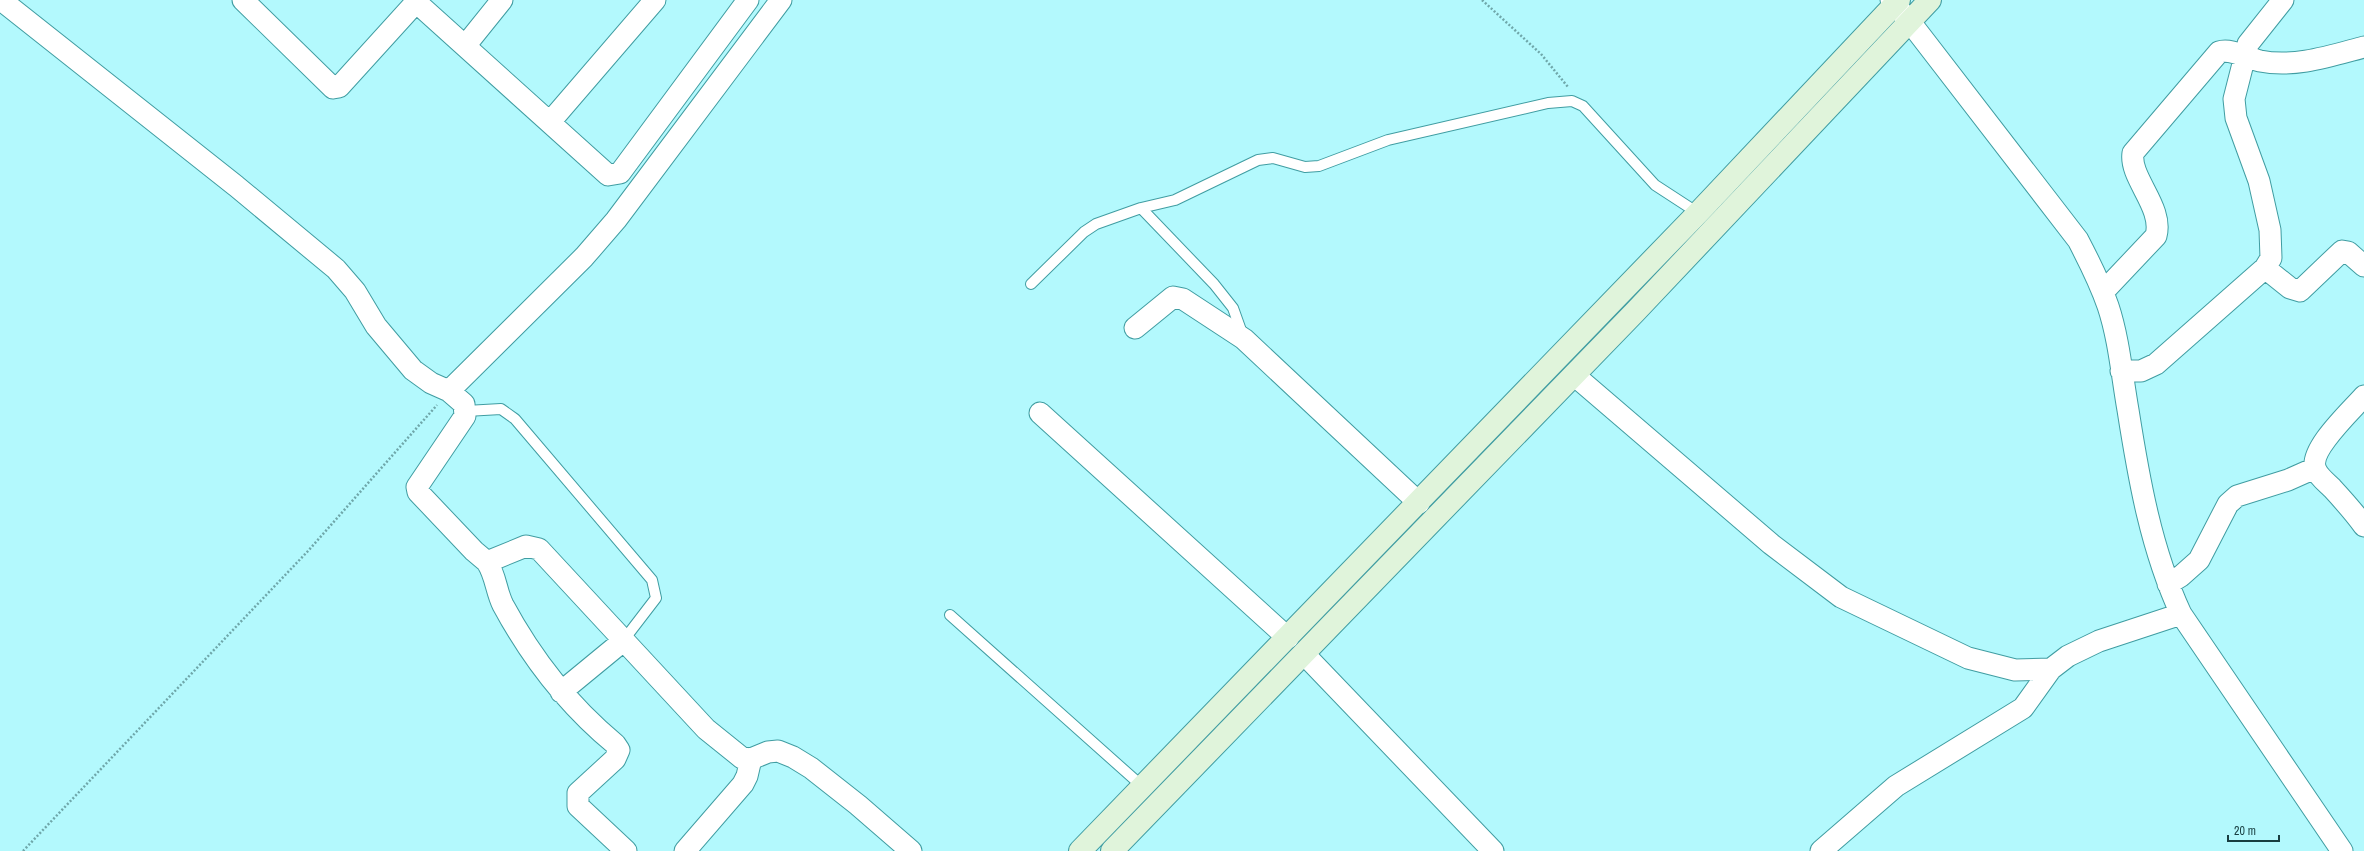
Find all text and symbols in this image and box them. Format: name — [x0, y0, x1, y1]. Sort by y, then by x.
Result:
scale bar — [2228, 817, 2279, 843]
text: 20 m — [2234, 823, 2256, 839]

